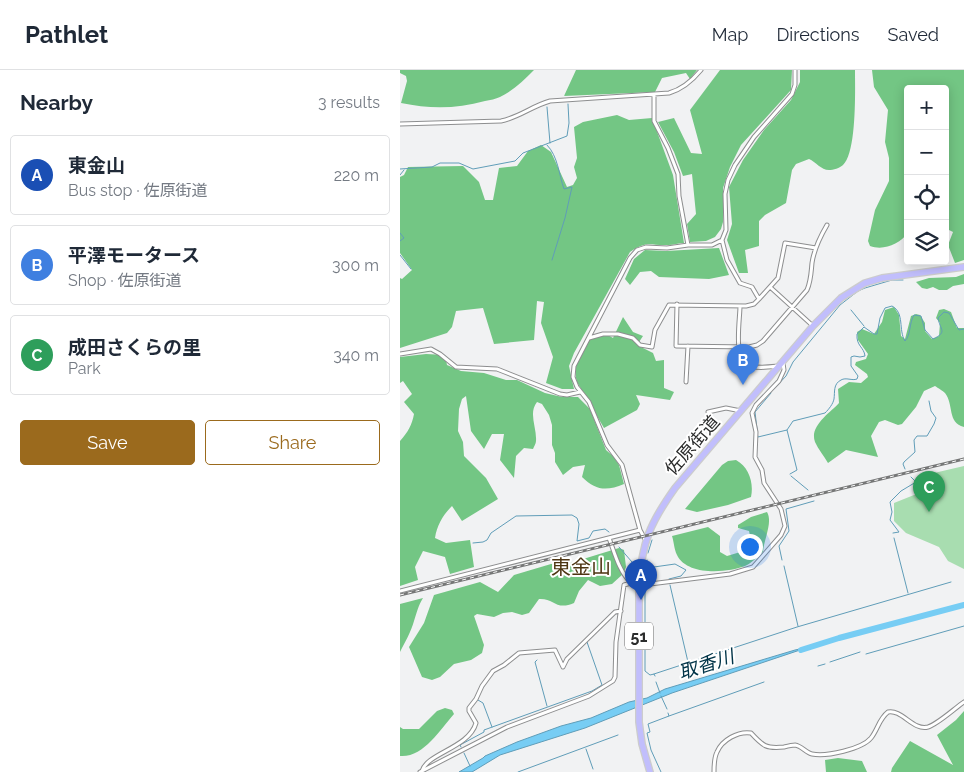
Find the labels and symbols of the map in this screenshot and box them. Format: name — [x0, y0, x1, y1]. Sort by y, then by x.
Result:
pin: B — [727, 344, 759, 385]
street label: 佐原街道 — [660, 411, 724, 479]
pin: C — [913, 471, 945, 512]
your location — [737, 534, 763, 560]
district label: 東金山 — [551, 555, 611, 579]
pin: A — [625, 559, 657, 600]
road number: 51 — [625, 622, 653, 650]
water label: 取香川 — [675, 644, 738, 683]

